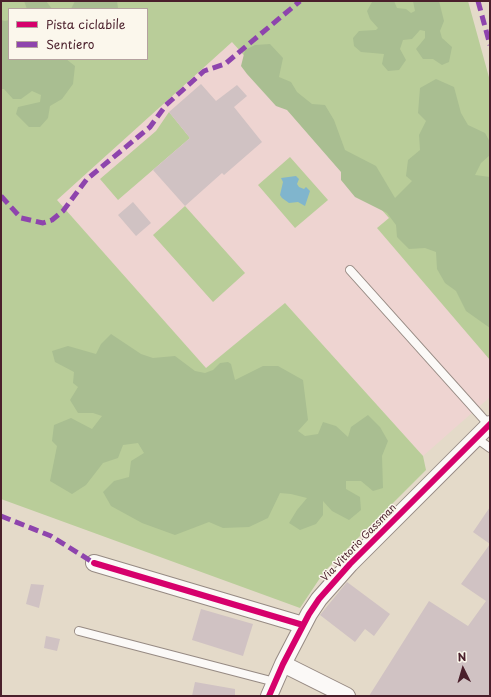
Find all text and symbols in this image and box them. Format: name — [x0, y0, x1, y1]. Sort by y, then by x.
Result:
legend — [8, 8, 148, 60]
text: Pista ciclabile — [46, 15, 126, 33]
text: Sentiero — [46, 35, 95, 53]
street label: Via Vittorio Gassman — [319, 502, 399, 584]
text: N — [457, 648, 467, 665]
north arrow — [443, 649, 483, 689]

